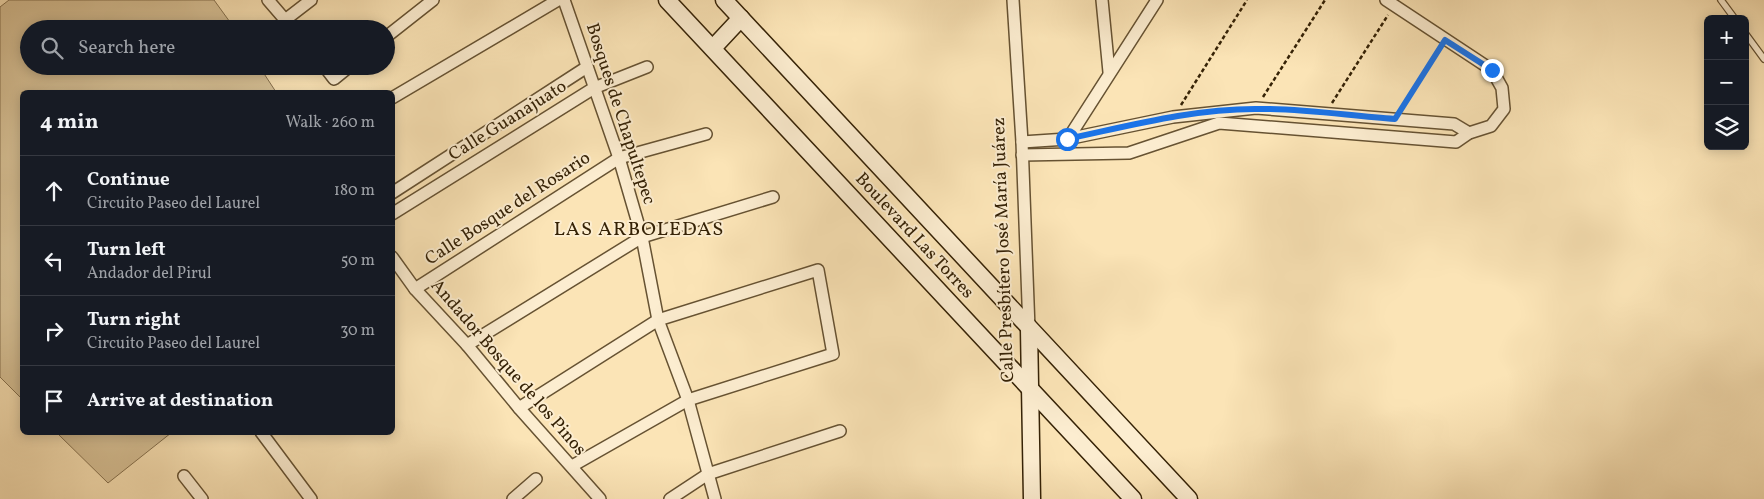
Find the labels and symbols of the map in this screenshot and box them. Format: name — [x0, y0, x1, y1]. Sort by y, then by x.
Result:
street label: Bosques de Chapultepec — [579, 20, 661, 208]
route end — [1481, 59, 1504, 82]
street label: Calle Guanajuato — [444, 75, 572, 167]
street label: Calle Presbítero José María Juárez — [987, 117, 1021, 383]
route start — [1056, 128, 1079, 151]
street label: Calle Bosque del Rosario — [420, 146, 596, 272]
street label: Boulevard Las Torres — [849, 167, 979, 305]
district label: LAS ARBOLEDAS — [554, 216, 724, 244]
street label: Andador Bosque de los Pinos — [424, 274, 592, 462]

